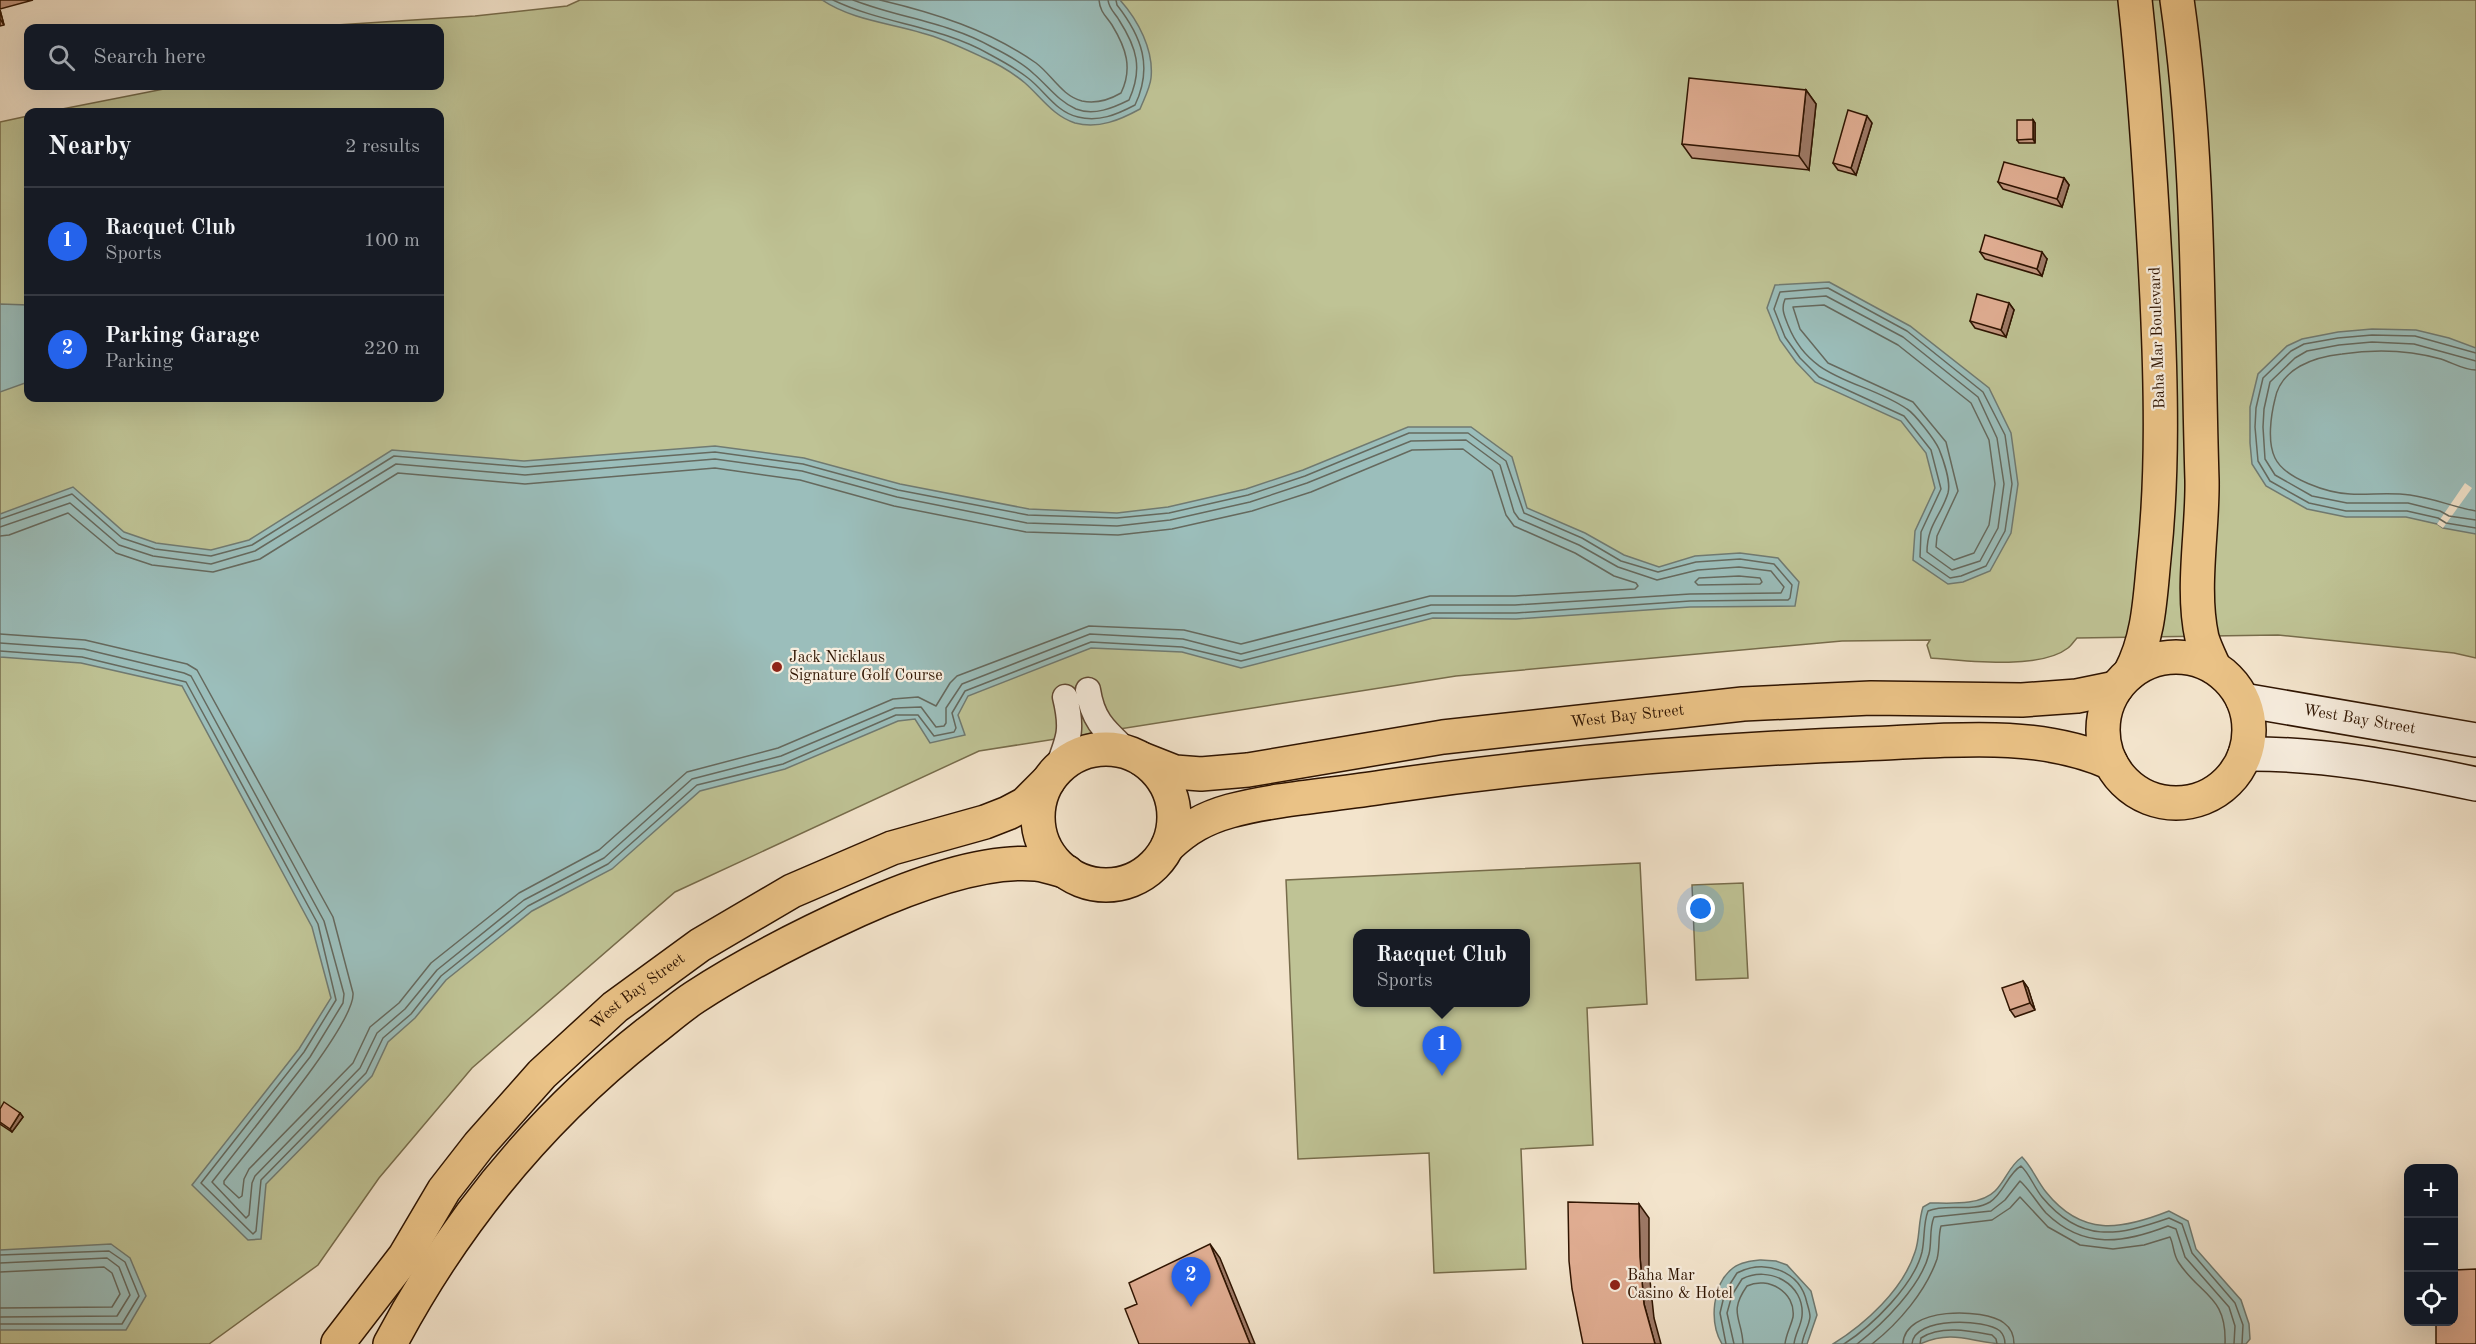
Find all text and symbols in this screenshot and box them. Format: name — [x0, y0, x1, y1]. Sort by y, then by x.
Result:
search box — [24, 24, 444, 90]
icon: search — [45, 41, 78, 74]
text: Search here — [93, 46, 206, 68]
text: Nearby — [48, 134, 132, 160]
text: 2 results — [345, 137, 420, 157]
text: Racquet Club — [105, 217, 236, 239]
text: 1 — [62, 231, 73, 251]
text: 100 m — [364, 231, 420, 251]
text: Sports — [105, 244, 162, 264]
street label: Baha Mar Boulevard — [2148, 267, 2168, 409]
text: Parking Garage — [105, 325, 260, 347]
text: 2 — [62, 339, 73, 359]
text: 220 m — [364, 339, 420, 359]
text: Parking — [105, 352, 173, 372]
place label: Jack Nicklaus Signature Golf Course — [789, 650, 943, 684]
marker: Jack Nicklaus Signature Golf Course — [770, 660, 784, 674]
street label: West Bay Street — [1570, 702, 1685, 731]
street label: West Bay Street — [2302, 702, 2417, 738]
your location — [1686, 894, 1715, 923]
popup — [1353, 929, 1530, 1007]
text: Racquet Club — [1376, 944, 1507, 966]
street label: West Bay Street — [588, 950, 688, 1033]
text: Sports — [1376, 971, 1433, 991]
pin: 1 — [1422, 1026, 1462, 1076]
map controls — [2404, 1164, 2458, 1326]
button: + — [2404, 1164, 2458, 1218]
button: − — [2404, 1218, 2458, 1272]
pin: 2 — [1172, 1258, 1210, 1307]
place label: Baha Mar Casino & Hotel — [1627, 1268, 1733, 1302]
button: locate — [2404, 1272, 2458, 1326]
marker: Baha Mar Casino & Hotel — [1608, 1278, 1622, 1292]

